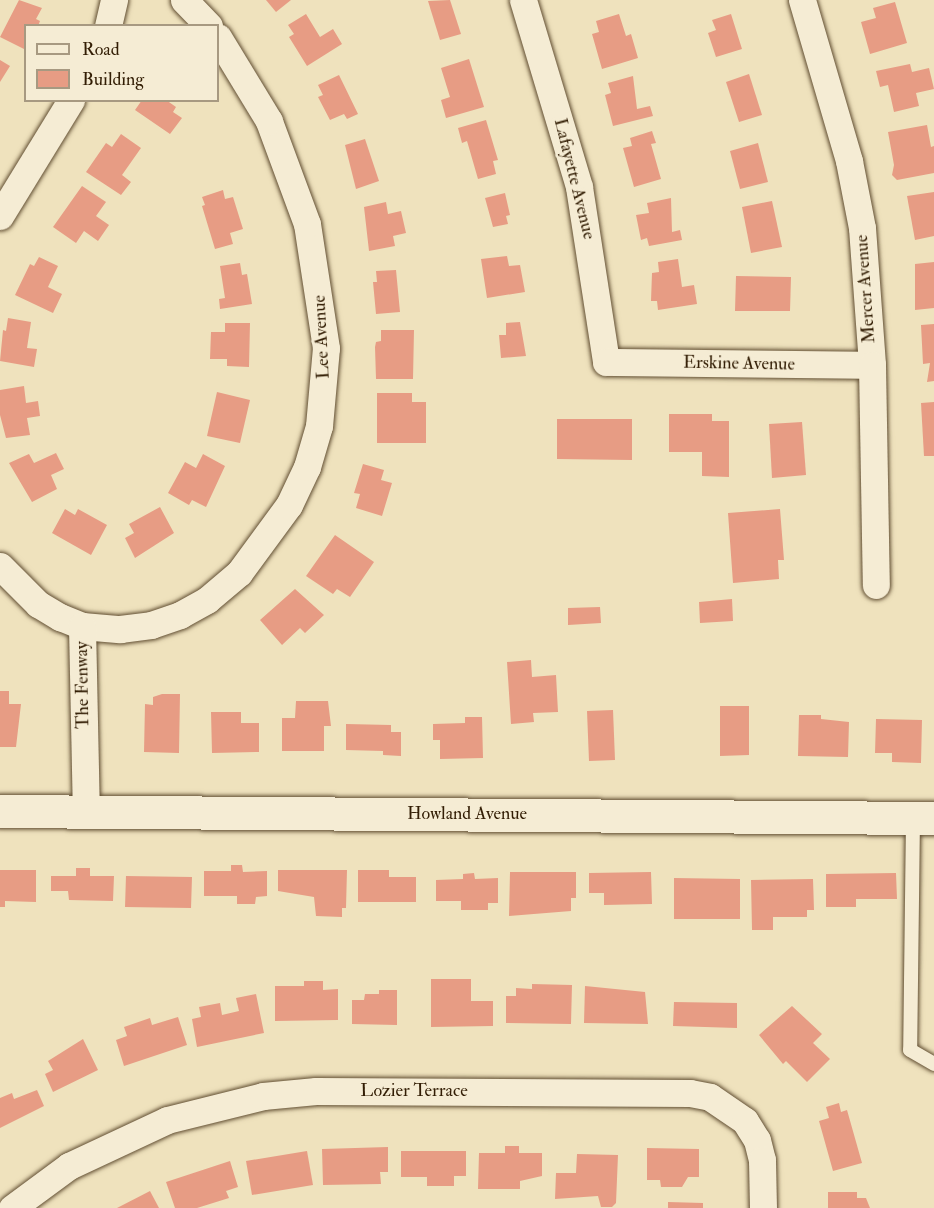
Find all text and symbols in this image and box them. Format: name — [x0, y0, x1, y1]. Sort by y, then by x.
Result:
legend — [24, 24, 219, 102]
text: Road — [82, 38, 120, 61]
text: Building — [82, 68, 144, 91]
street label: Lafayette Avenue — [549, 116, 599, 242]
street label: Mercer Avenue — [851, 234, 881, 344]
street label: Lee Avenue — [309, 294, 335, 380]
street label: Erskine Avenue — [683, 352, 795, 376]
street label: The Fenway — [71, 641, 95, 729]
street label: Howland Avenue — [407, 803, 527, 825]
street label: Lozier Terrace — [360, 1080, 468, 1102]

